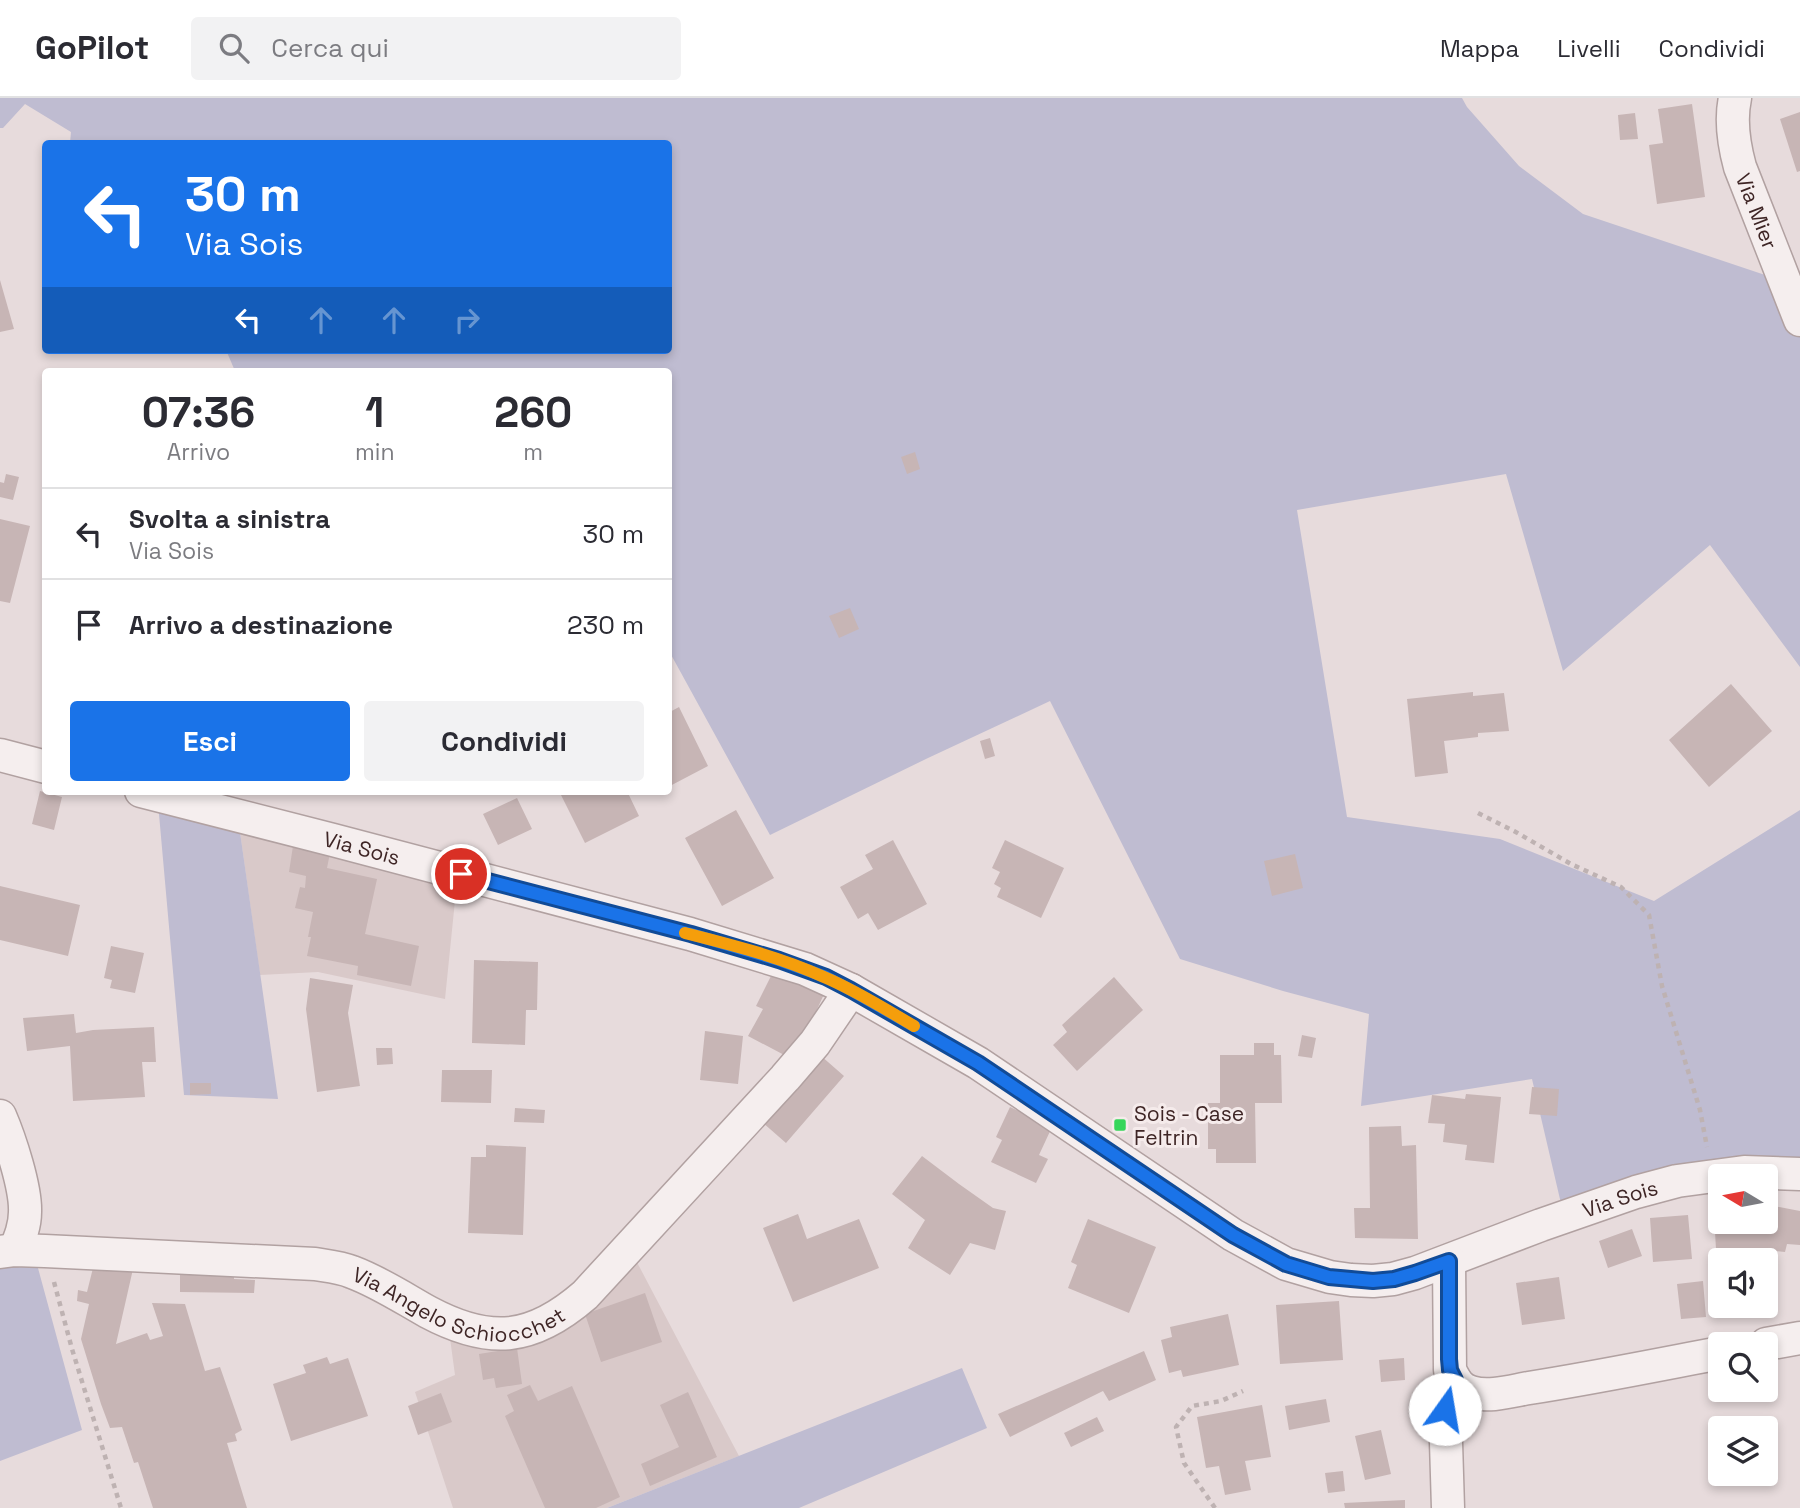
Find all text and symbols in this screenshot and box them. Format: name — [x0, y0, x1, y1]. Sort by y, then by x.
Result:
search box — [191, 17, 681, 80]
text: GoPilot — [35, 27, 149, 69]
icon: search — [215, 29, 253, 67]
text: Cerca qui — [271, 31, 389, 65]
text: Mappa — [1440, 33, 1519, 64]
text: Livelli — [1557, 33, 1621, 64]
text: Condividi — [1659, 33, 1765, 64]
text: 30 m — [185, 163, 301, 225]
icon: left — [70, 168, 161, 259]
street label: Via Mier — [1730, 169, 1784, 253]
text: Via Sois — [185, 224, 303, 264]
icon: left — [229, 301, 267, 339]
icon: ahead — [302, 301, 340, 339]
icon: ahead — [375, 301, 413, 339]
icon: right — [448, 301, 486, 339]
text: 07:36 — [142, 386, 255, 439]
text: 1 — [365, 386, 384, 439]
text: 260 — [494, 386, 572, 439]
text: Arrivo — [167, 437, 230, 467]
text: min — [355, 437, 395, 467]
text: m — [523, 437, 543, 467]
text: Svolta a sinistra — [129, 502, 330, 536]
icon: left — [70, 515, 108, 553]
text: 30 m — [583, 517, 644, 551]
text: Via Sois — [129, 536, 214, 566]
icon: arrive — [70, 606, 108, 644]
text: Arrivo a destinazione — [129, 608, 393, 642]
text: 230 m — [567, 608, 644, 642]
button: Esci — [70, 701, 350, 781]
button: Condividi — [364, 701, 644, 781]
street label: Via Sois — [321, 825, 403, 871]
pin — [431, 844, 491, 904]
icon: arrive — [442, 855, 480, 893]
place label: Sois - Case Feltrin — [1134, 1100, 1244, 1151]
marker: Sois - Case Feltrin — [1112, 1117, 1128, 1133]
north arrow — [1708, 1164, 1778, 1234]
map controls — [1708, 1164, 1778, 1486]
street label: Via Sois — [1579, 1173, 1661, 1223]
button: sound — [1708, 1248, 1778, 1318]
street label: Via Angelo Schiocchet — [349, 1260, 570, 1347]
button: search — [1708, 1332, 1778, 1402]
position arrow — [1408, 1372, 1482, 1446]
button: layers — [1708, 1416, 1778, 1486]

